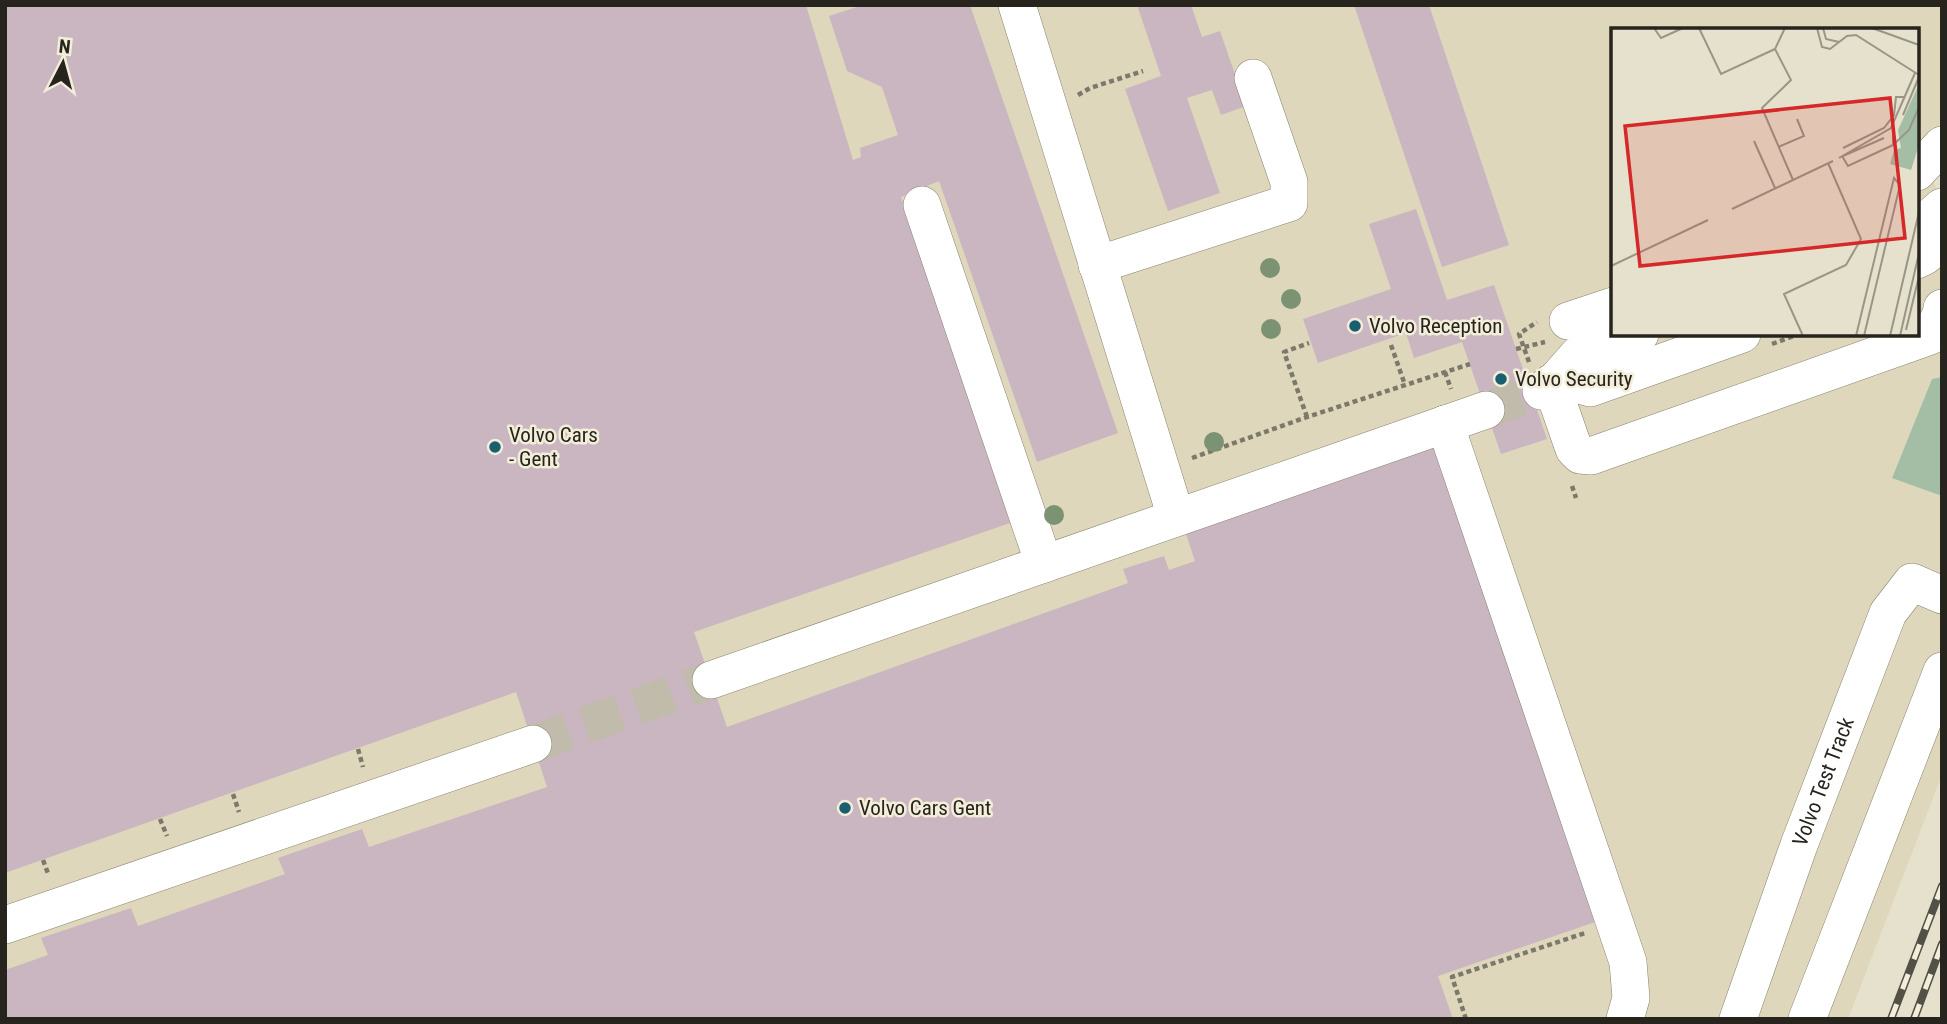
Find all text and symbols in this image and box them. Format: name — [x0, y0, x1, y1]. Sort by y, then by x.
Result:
north arrow — [28, 28, 98, 98]
inset map — [1611, 28, 1919, 336]
text: N — [58, 35, 72, 59]
place label: Volvo Reception — [1369, 314, 1503, 338]
marker: Volvo Reception — [1347, 318, 1363, 334]
place label: Volvo Security — [1515, 367, 1633, 391]
marker: Volvo Security — [1493, 371, 1509, 387]
place label: Volvo Cars - Gent — [509, 423, 598, 471]
marker: Volvo Cars - Gent — [487, 439, 503, 455]
street label: Volvo Test Track — [1788, 714, 1859, 850]
place label: Volvo Cars Gent — [859, 796, 991, 820]
marker: Volvo Cars Gent — [837, 800, 853, 816]

